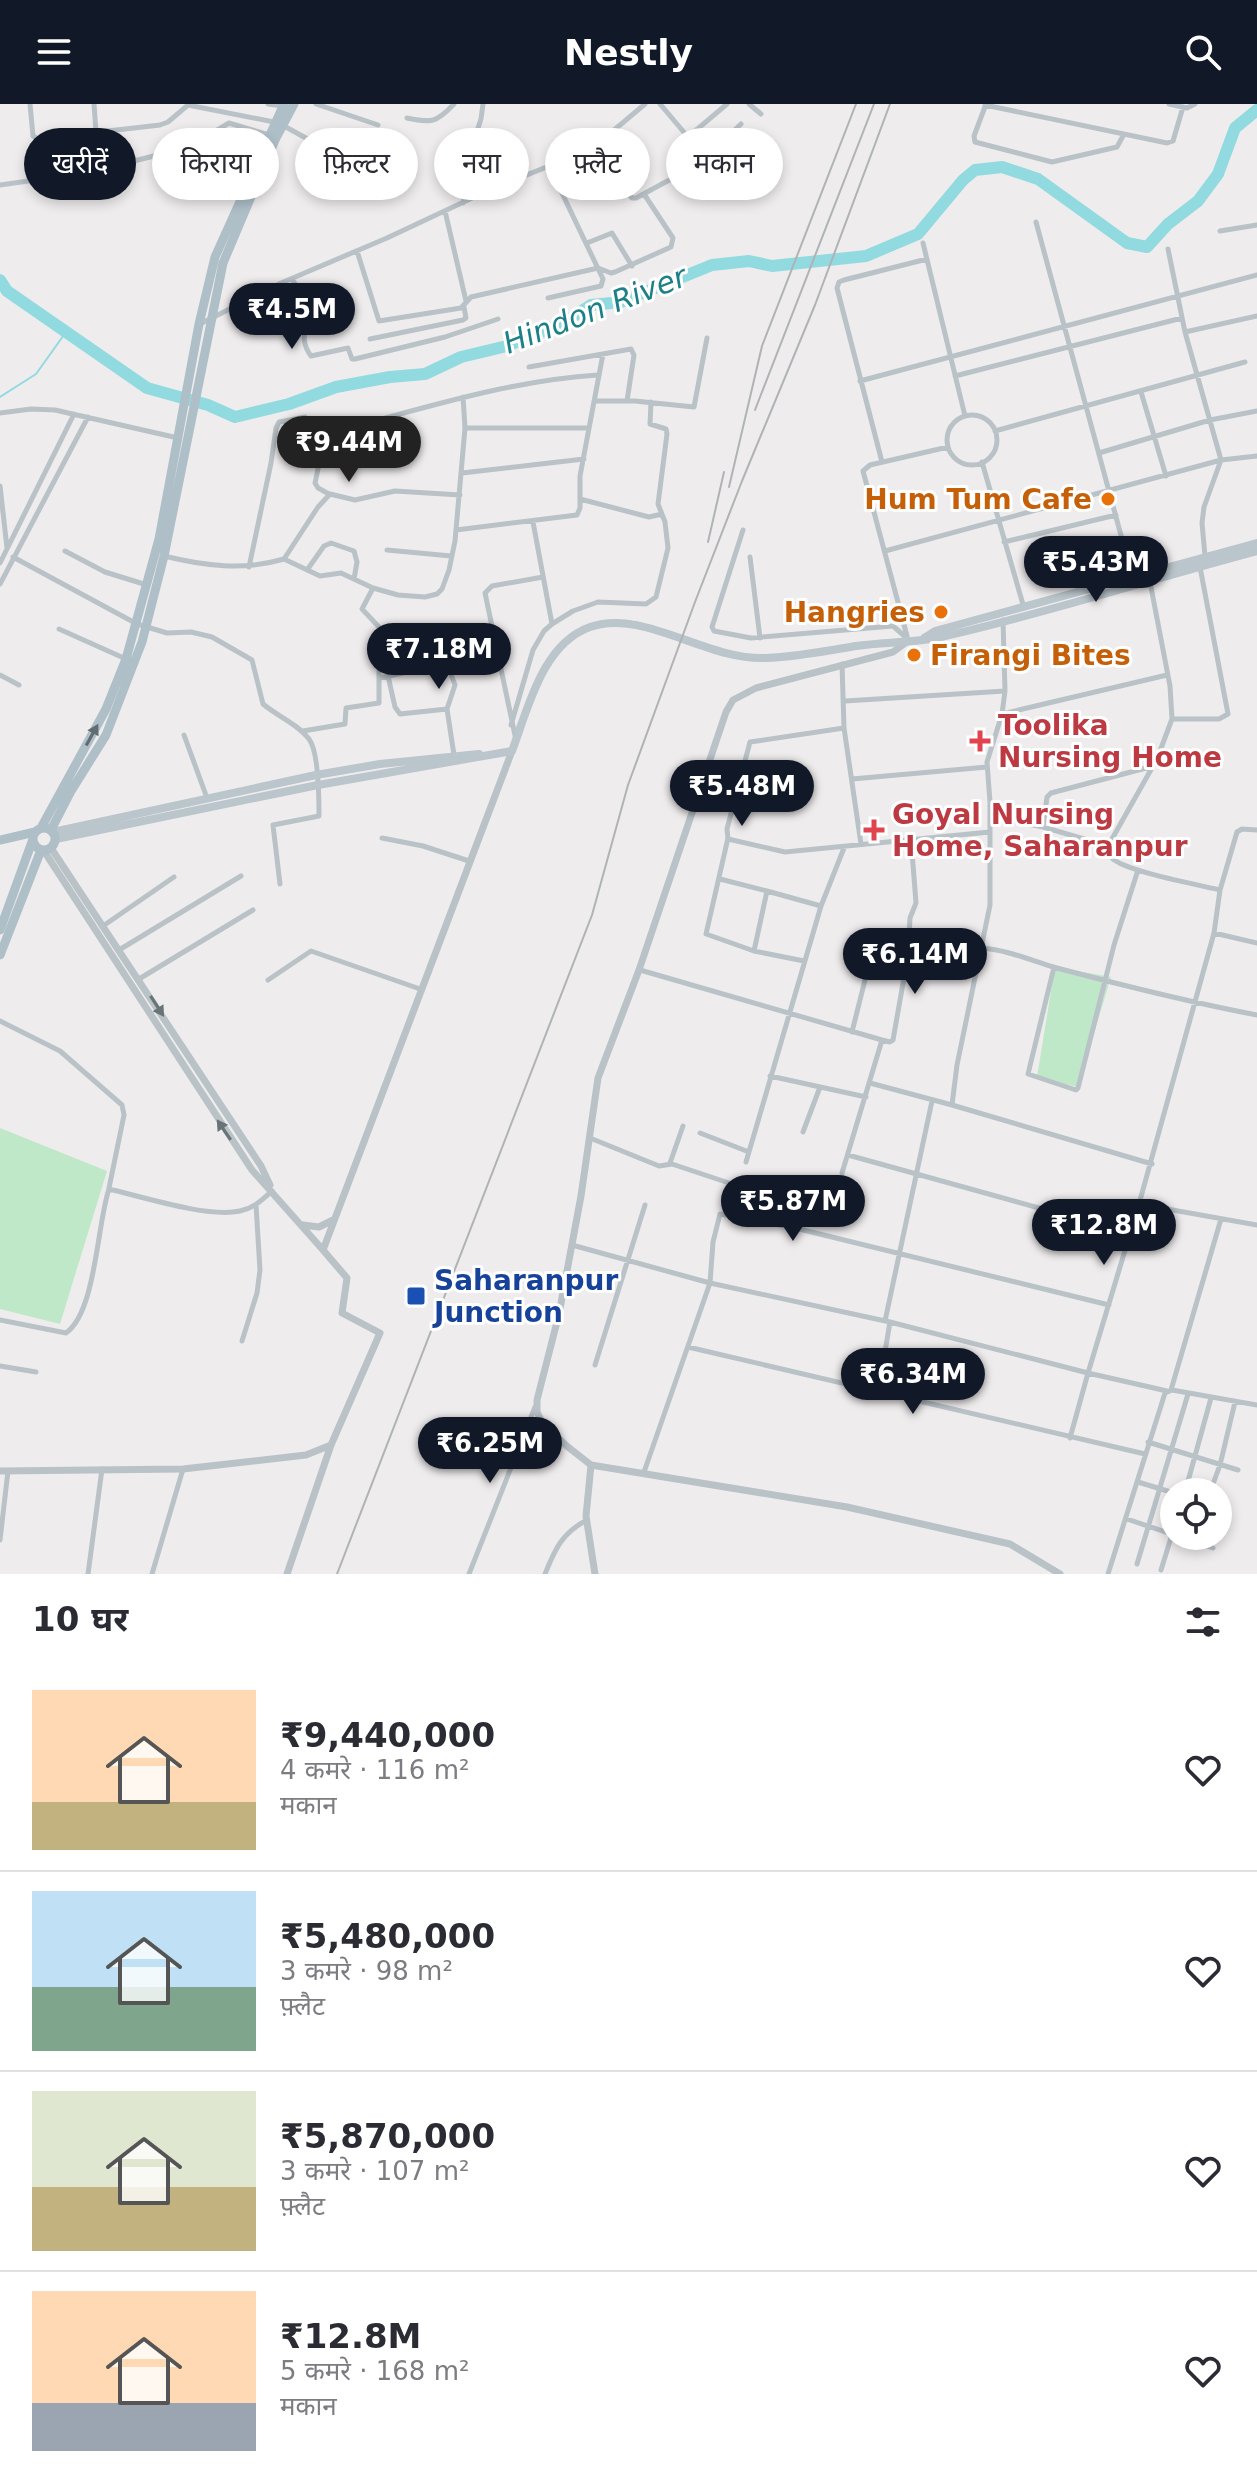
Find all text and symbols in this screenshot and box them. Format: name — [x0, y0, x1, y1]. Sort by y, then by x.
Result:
icon: menu — [32, 30, 76, 74]
icon: search — [1181, 30, 1225, 74]
text: Nestly — [564, 32, 693, 73]
chip: खरीदें — [24, 128, 136, 200]
chip: किराया — [152, 128, 279, 200]
chip: फ़िल्टर — [295, 128, 418, 200]
chip: नया — [434, 128, 529, 200]
chip: फ़्लैट — [545, 128, 650, 200]
chip: मकान — [666, 128, 783, 200]
water label: Hindon River — [498, 258, 693, 361]
pin: ₹4.5M — [236, 283, 348, 351]
text: ₹4.5M — [247, 294, 337, 324]
pin: ₹9.44M — [284, 416, 414, 484]
text: ₹9.44M — [295, 427, 403, 457]
place label: Hum Tum Cafe — [864, 483, 1092, 516]
marker: Hum Tum Cafe — [1099, 490, 1117, 508]
pin: ₹5.43M — [1031, 536, 1161, 604]
text: ₹5.43M — [1042, 547, 1150, 577]
place label: Hangries — [784, 596, 925, 629]
marker: Hangries — [932, 603, 950, 621]
pin: ₹7.18M — [374, 623, 504, 691]
text: ₹7.18M — [385, 634, 493, 664]
place label: Firangi Bites — [930, 639, 1131, 672]
marker: Firangi Bites — [905, 646, 923, 664]
place label: Toolika Nursing Home — [998, 709, 1222, 774]
one-way arrow — [85, 724, 98, 747]
marker: Toolika Nursing Home — [969, 730, 991, 752]
pin: ₹5.48M — [677, 760, 807, 828]
text: ₹5.48M — [688, 771, 796, 801]
place label: Goyal Nursing Home, Saharanpur — [892, 798, 1188, 863]
marker: Goyal Nursing Home, Saharanpur — [863, 819, 885, 841]
pin: ₹6.14M — [850, 928, 980, 996]
text: ₹6.14M — [861, 939, 969, 969]
one-way arrow — [150, 995, 164, 1017]
one-way arrow — [217, 1119, 232, 1140]
pin: ₹5.87M — [728, 1175, 858, 1243]
text: ₹5.87M — [739, 1186, 847, 1216]
pin: ₹12.8M — [1039, 1199, 1169, 1267]
text: ₹12.8M — [1050, 1210, 1158, 1240]
place label: Saharanpur Junction — [432, 1264, 619, 1329]
marker: Saharanpur Junction — [405, 1285, 427, 1307]
pin: ₹6.34M — [848, 1348, 978, 1416]
text: ₹6.34M — [859, 1359, 967, 1389]
pin: ₹6.25M — [425, 1417, 555, 1485]
text: ₹6.25M — [436, 1428, 544, 1458]
map controls — [1160, 1478, 1232, 1550]
button: locate — [1160, 1478, 1232, 1550]
text: 10 घर — [32, 1599, 128, 1639]
icon: filters — [1181, 1600, 1225, 1644]
text: ₹9,440,000 — [280, 1715, 495, 1755]
icon: home — [96, 1722, 192, 1818]
icon: heart — [1181, 1748, 1225, 1792]
text: 4 कमरे · 116 m² — [280, 1755, 469, 1785]
text: मकान — [280, 1790, 337, 1820]
text: ₹5,480,000 — [280, 1916, 495, 1956]
icon: home — [96, 1923, 192, 2019]
icon: heart — [1181, 1949, 1225, 1993]
text: 3 कमरे · 98 m² — [280, 1956, 453, 1986]
text: फ़्लैट — [280, 1991, 325, 2021]
text: ₹5,870,000 — [280, 2116, 495, 2156]
icon: home — [96, 2123, 192, 2219]
icon: heart — [1181, 2149, 1225, 2193]
text: 3 कमरे · 107 m² — [280, 2156, 469, 2186]
text: फ़्लैट — [280, 2191, 325, 2221]
text: ₹12.8M — [280, 2316, 421, 2356]
icon: home — [96, 2323, 192, 2419]
icon: heart — [1181, 2349, 1225, 2393]
text: 5 कमरे · 168 m² — [280, 2356, 469, 2386]
text: मकान — [280, 2391, 337, 2421]

